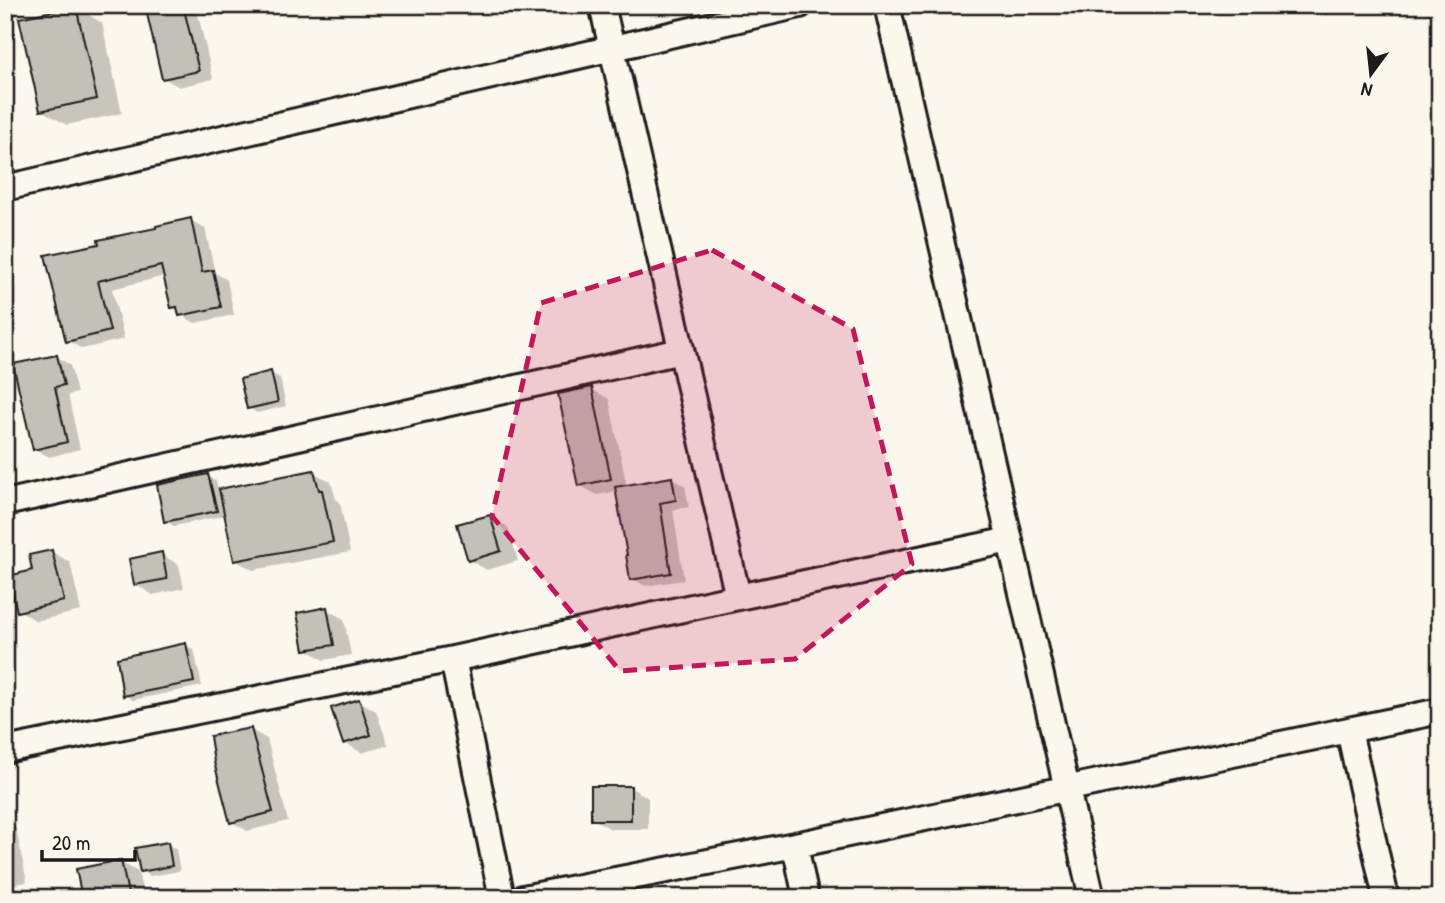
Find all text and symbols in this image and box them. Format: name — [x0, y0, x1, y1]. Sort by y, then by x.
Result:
north arrow — [1336, 38, 1406, 108]
text: N — [1358, 77, 1375, 104]
scale bar — [42, 819, 135, 863]
text: 20 m — [52, 828, 90, 857]

